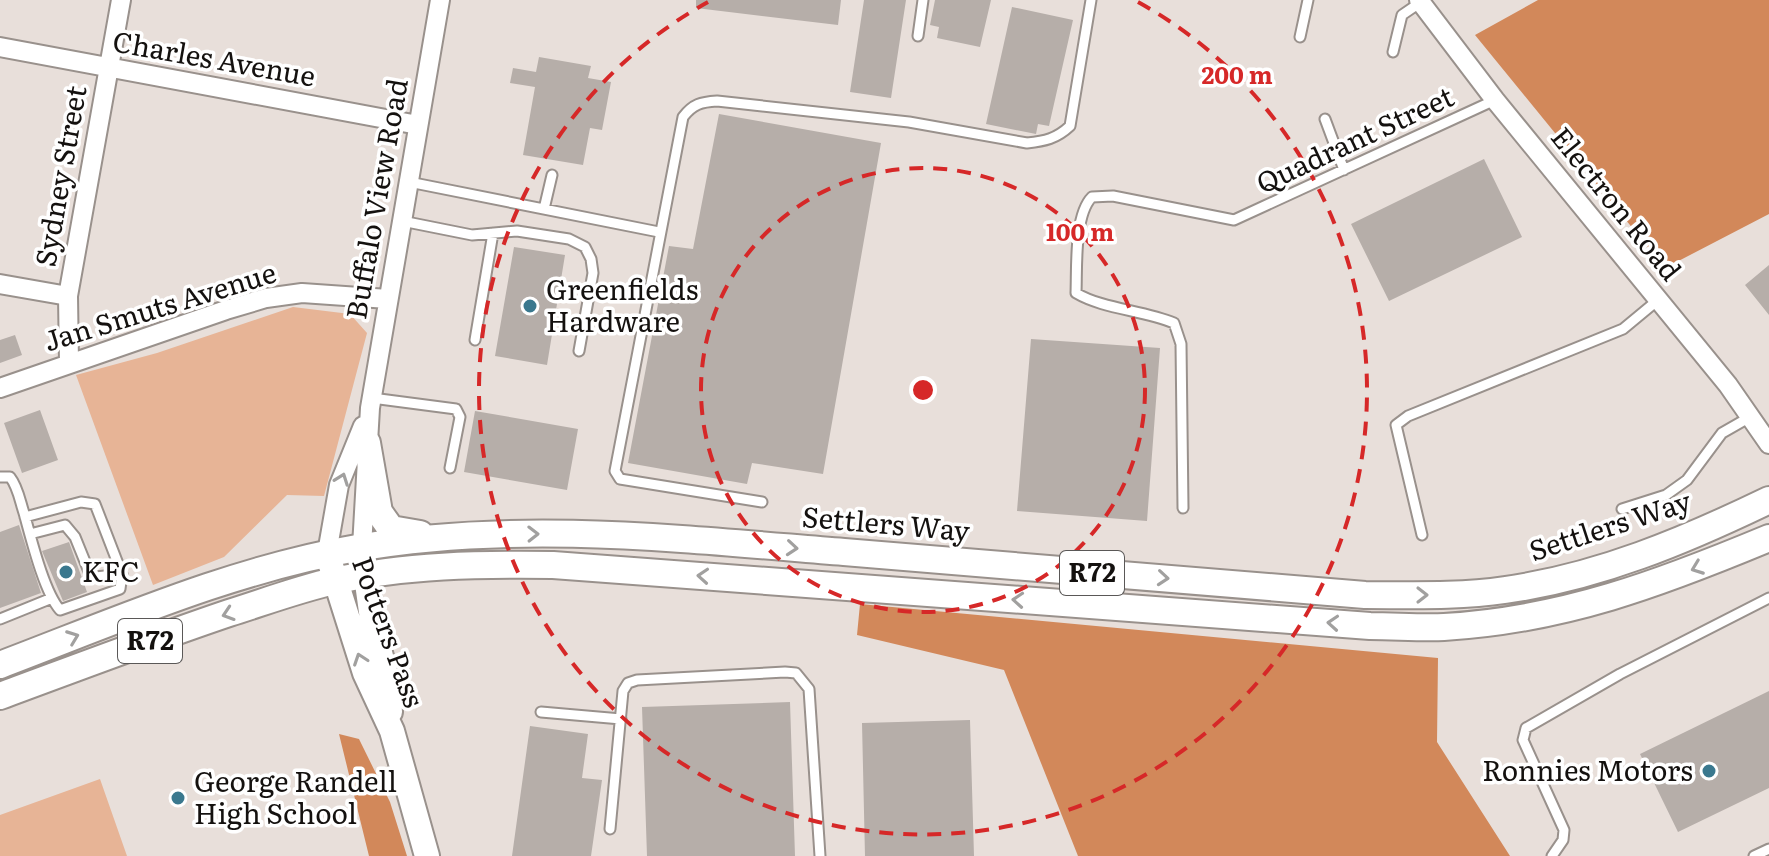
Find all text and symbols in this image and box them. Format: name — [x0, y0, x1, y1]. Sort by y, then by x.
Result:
street label: Charles Avenue — [110, 19, 319, 96]
text: 200 m — [1201, 56, 1273, 91]
street label: Quadrant Street — [1248, 74, 1460, 202]
street label: Buffalo View Road — [333, 75, 417, 322]
street label: Sydney Street — [22, 81, 96, 269]
street label: Electron Road — [1542, 117, 1693, 289]
text: 100 m — [1046, 213, 1114, 248]
street label: Jan Smuts Avenue — [38, 250, 281, 360]
place label: Greenfields Hardware — [546, 267, 698, 341]
marker: Greenfields Hardware — [521, 297, 539, 315]
centre of rings — [909, 376, 937, 404]
one-way arrow — [332, 473, 349, 487]
street label: Settlers Way — [1523, 478, 1697, 570]
street label: Settlers Way — [801, 494, 973, 550]
one-way arrow — [527, 525, 540, 542]
one-way arrow — [786, 539, 799, 556]
place label: KFC — [82, 549, 140, 591]
street label: Potters Pass — [343, 550, 437, 713]
road number: R72 — [1060, 551, 1124, 595]
one-way arrow — [1691, 558, 1705, 575]
marker: KFC — [57, 563, 75, 581]
one-way arrow — [696, 568, 709, 585]
one-way arrow — [1157, 570, 1170, 587]
one-way arrow — [1416, 586, 1429, 604]
one-way arrow — [1011, 592, 1024, 609]
one-way arrow — [221, 604, 235, 620]
one-way arrow — [1326, 615, 1339, 632]
road number: R72 — [118, 619, 182, 663]
one-way arrow — [65, 630, 79, 647]
one-way arrow — [354, 653, 370, 667]
place label: Ronnies Motors — [1482, 748, 1693, 790]
place label: George Randell High School — [194, 759, 397, 833]
marker: Ronnies Motors — [1700, 762, 1718, 780]
marker: George Randell High School — [169, 789, 187, 807]

